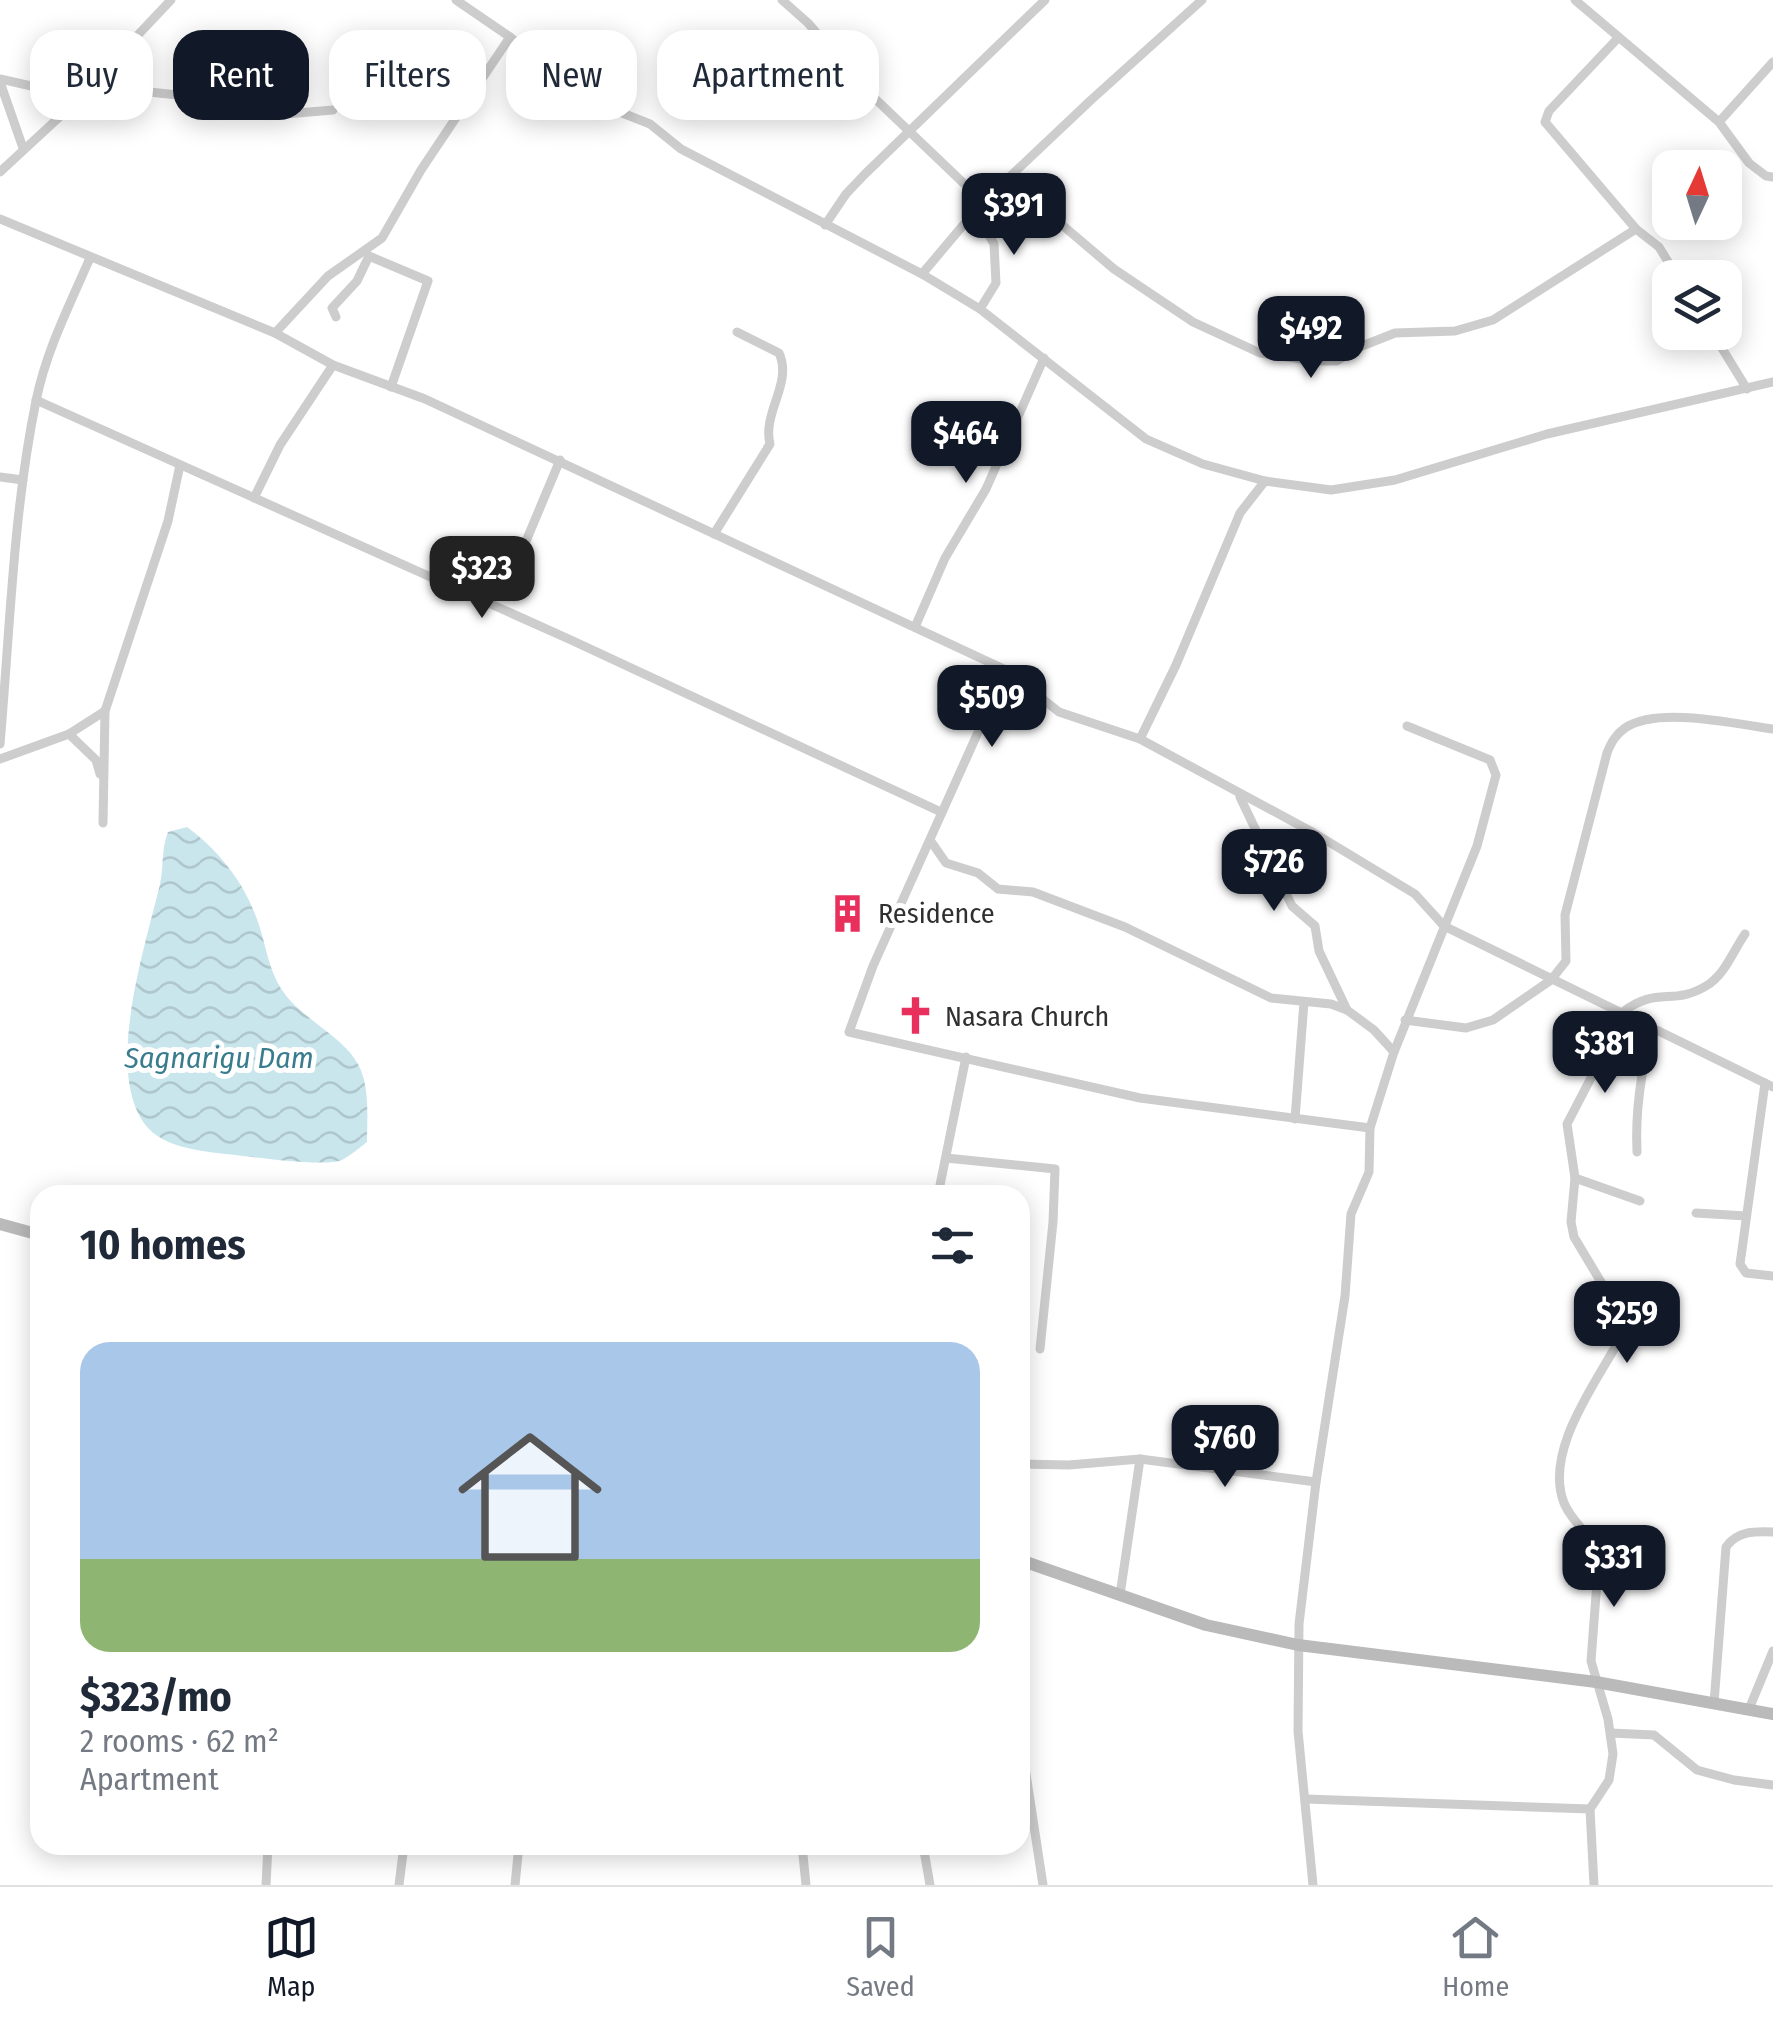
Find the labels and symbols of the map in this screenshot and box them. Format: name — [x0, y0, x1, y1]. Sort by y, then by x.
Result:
north arrow — [1652, 150, 1742, 240]
pin: $391 — [955, 173, 1073, 258]
pin: $492 — [1252, 296, 1370, 381]
pin: $464 — [907, 401, 1025, 486]
pin: $323 — [423, 536, 541, 621]
pin: $509 — [933, 665, 1051, 750]
pin: $726 — [1215, 829, 1333, 914]
building icon: Residence — [827, 892, 869, 934]
place label: Residence — [878, 897, 995, 930]
church icon: Nasara Church — [894, 995, 936, 1037]
place label: Nasara Church — [945, 1000, 1109, 1033]
pin: $381 — [1546, 1011, 1664, 1096]
water label: Sagnarigu Dam — [123, 1040, 314, 1076]
pin: $259 — [1568, 1281, 1686, 1366]
pin: $760 — [1166, 1405, 1284, 1490]
pin: $331 — [1555, 1525, 1673, 1610]

